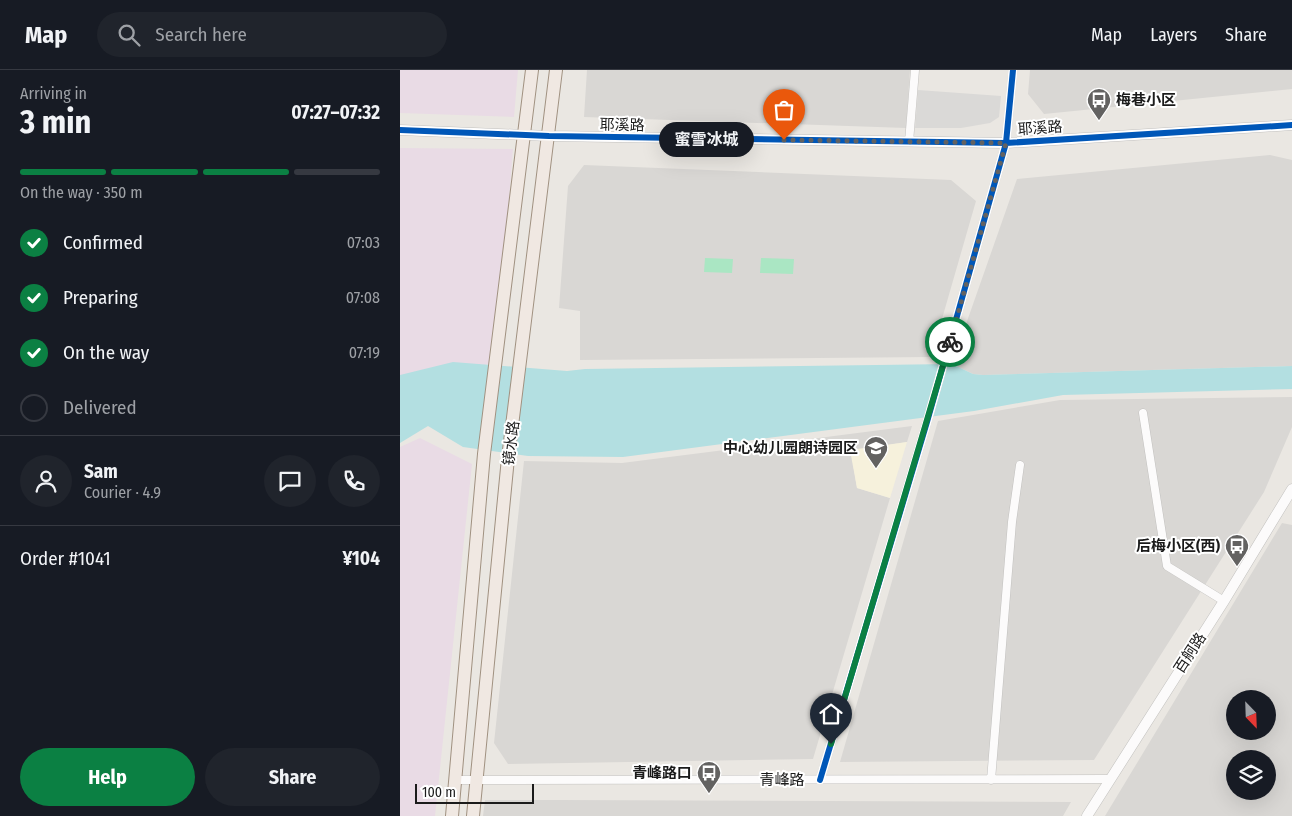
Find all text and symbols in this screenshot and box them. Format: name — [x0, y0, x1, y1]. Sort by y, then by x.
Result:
search box — [97, 12, 447, 57]
text: Map — [25, 21, 67, 49]
icon: search — [115, 21, 143, 49]
text: Search here — [155, 23, 247, 46]
text: Map — [1091, 24, 1122, 46]
text: Layers — [1150, 24, 1197, 46]
text: Share — [1225, 24, 1267, 46]
text: Arriving in — [20, 84, 87, 103]
bus stop icon: 梅巷小区 — [1086, 87, 1112, 121]
pin — [763, 89, 805, 140]
place label: 梅巷小区 — [1116, 91, 1176, 109]
icon: bag — [770, 96, 798, 124]
text: 07:27–07:32 — [291, 101, 380, 124]
text: 3 min — [20, 103, 91, 141]
street label: 耶溪路 — [599, 116, 645, 134]
street label: 耶溪路 — [1017, 117, 1063, 139]
callout: 蜜雪冰城 — [659, 122, 754, 158]
text: 蜜雪冰城 — [674, 130, 739, 149]
text: On the way · 350 m — [20, 183, 142, 202]
icon: check — [20, 229, 48, 257]
text: Confirmed — [63, 231, 143, 254]
text: 07:03 — [347, 233, 380, 252]
icon: check — [20, 284, 48, 312]
text: Preparing — [63, 286, 138, 309]
text: 07:08 — [346, 288, 380, 307]
courier — [925, 317, 975, 367]
icon: bike — [936, 328, 964, 356]
icon: check — [20, 339, 48, 367]
text: On the way — [63, 341, 149, 364]
text: 07:19 — [349, 343, 380, 362]
text: Delivered — [63, 396, 137, 419]
street label: 镜水路 — [499, 420, 523, 466]
school or university icon: 中心幼儿园朗诗园区 — [863, 435, 889, 469]
place label: 中心幼儿园朗诗园区 — [723, 439, 858, 457]
button: person — [20, 455, 72, 507]
button: chat — [264, 455, 316, 507]
button: phone — [328, 455, 380, 507]
text: Sam — [84, 460, 118, 483]
text: Courier · 4.9 — [84, 483, 161, 502]
bus stop icon: 后梅小区(西) — [1224, 533, 1250, 567]
place label: 后梅小区(西) — [1136, 537, 1220, 555]
text: Order #1041 — [20, 547, 111, 570]
text: ¥104 — [343, 547, 380, 570]
street label: 百舸路 — [1170, 629, 1210, 677]
north arrow — [1226, 690, 1276, 740]
map controls — [1226, 690, 1276, 800]
pin — [810, 693, 852, 744]
icon: home — [817, 700, 845, 728]
button: Help — [20, 748, 195, 806]
button: Share — [205, 748, 380, 806]
button: layers — [1226, 750, 1276, 800]
bus stop icon: 青峰路口 — [696, 760, 722, 794]
place label: 青峰路口 — [632, 764, 692, 782]
street label: 青峰路 — [759, 771, 805, 789]
scale bar — [415, 781, 534, 804]
text: 100 m — [422, 784, 456, 801]

